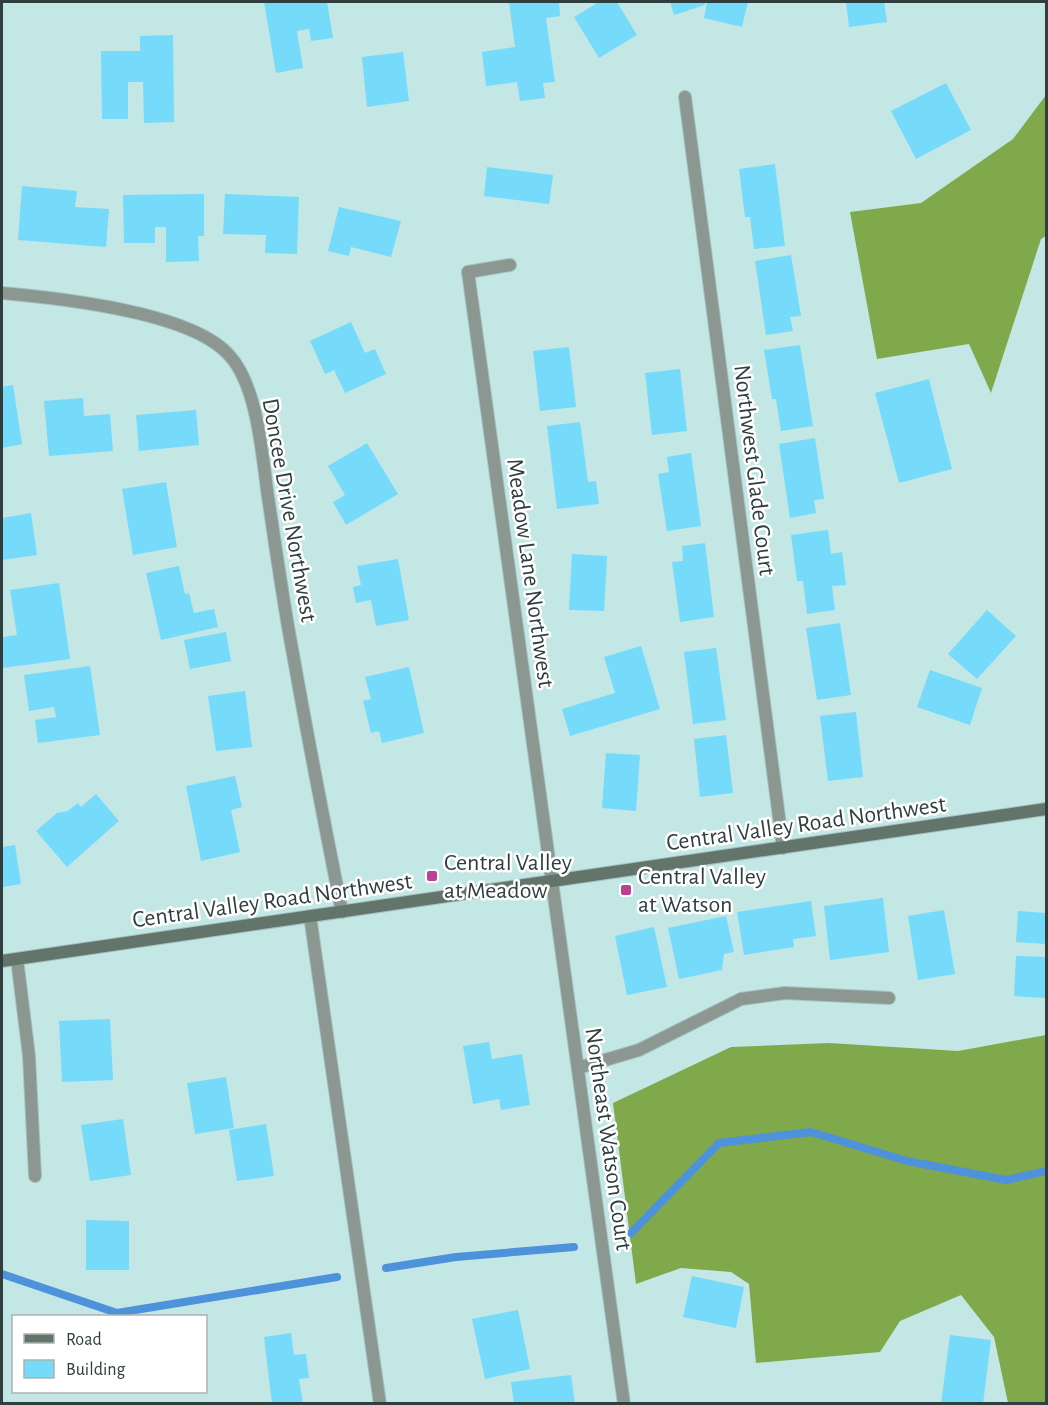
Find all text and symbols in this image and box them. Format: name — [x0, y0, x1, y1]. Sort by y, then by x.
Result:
street label: Northwest Glade Court — [729, 363, 779, 577]
street label: Doncee Drive Northwest — [257, 396, 321, 624]
street label: Meadow Lane Northwest — [502, 457, 558, 690]
street label: Central Valley Road Northwest — [665, 792, 948, 856]
place label: Central Valley at Meadow — [444, 851, 572, 903]
place label: Central Valley at Watson — [638, 865, 766, 917]
street label: Central Valley Road Northwest — [131, 869, 414, 933]
marker: Central Valley at Meadow — [425, 869, 439, 883]
marker: Central Valley at Watson — [619, 883, 633, 897]
street label: Northeast Watson Court — [580, 1026, 636, 1252]
legend — [12, 1315, 207, 1393]
text: Road — [66, 1331, 102, 1349]
text: Building — [66, 1361, 126, 1379]

